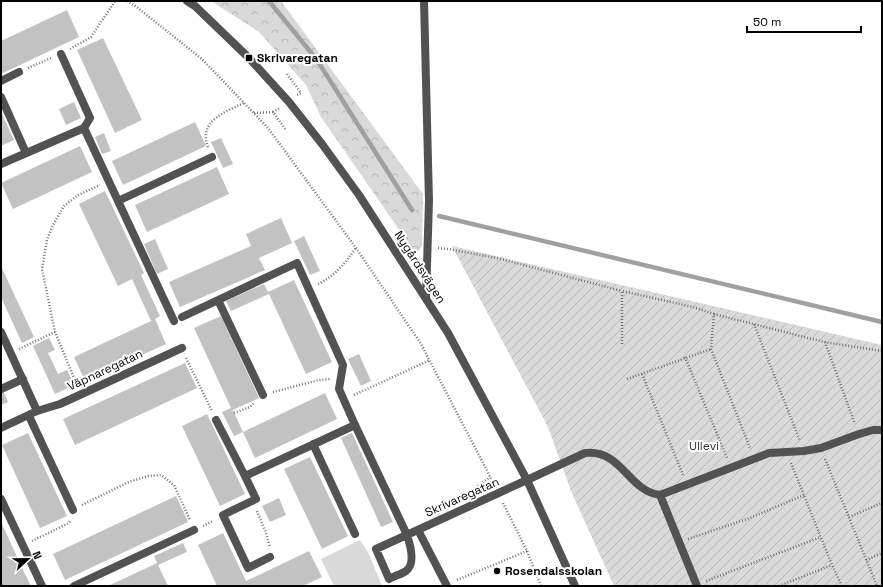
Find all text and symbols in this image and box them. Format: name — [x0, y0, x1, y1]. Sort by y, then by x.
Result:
scale bar — [747, 8, 861, 34]
text: 50 m — [753, 14, 781, 30]
place label: Skrivaregatan — [257, 50, 338, 66]
marker: Skrivaregatan — [244, 53, 254, 63]
street label: Nygårdsvägen — [391, 228, 449, 306]
street label: Väpnaregatan — [65, 346, 145, 394]
park label: Ullevi — [689, 438, 719, 454]
street label: Skrivaregatan — [422, 473, 502, 521]
north arrow — [8, 539, 48, 579]
text: N — [29, 549, 45, 561]
place label: Rosendalsskolan — [505, 563, 602, 579]
marker: Rosendalsskolan — [492, 566, 502, 576]

